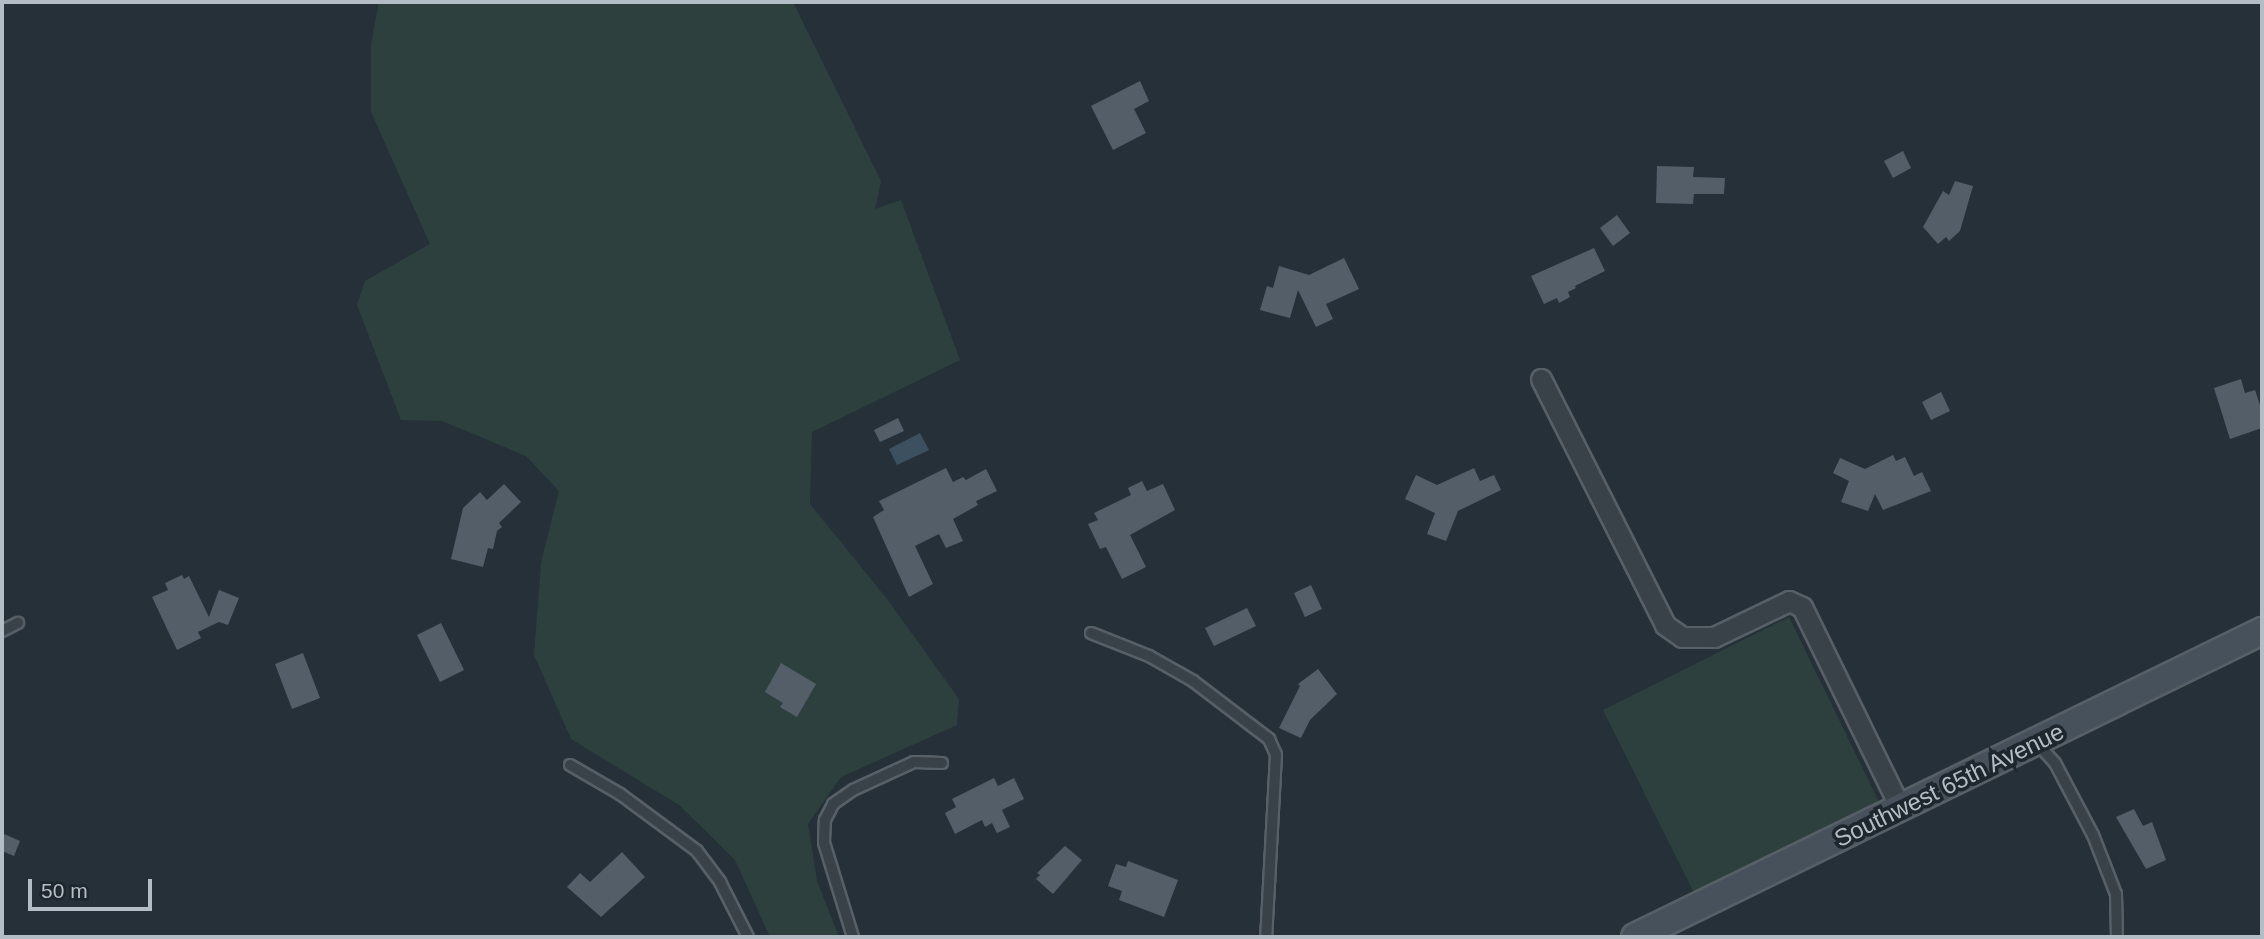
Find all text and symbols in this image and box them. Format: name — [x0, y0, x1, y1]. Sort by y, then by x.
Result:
street label: Southwest 65th Avenue — [1829, 717, 2069, 853]
scale bar — [32, 866, 156, 910]
text: 50 m — [41, 879, 88, 902]

